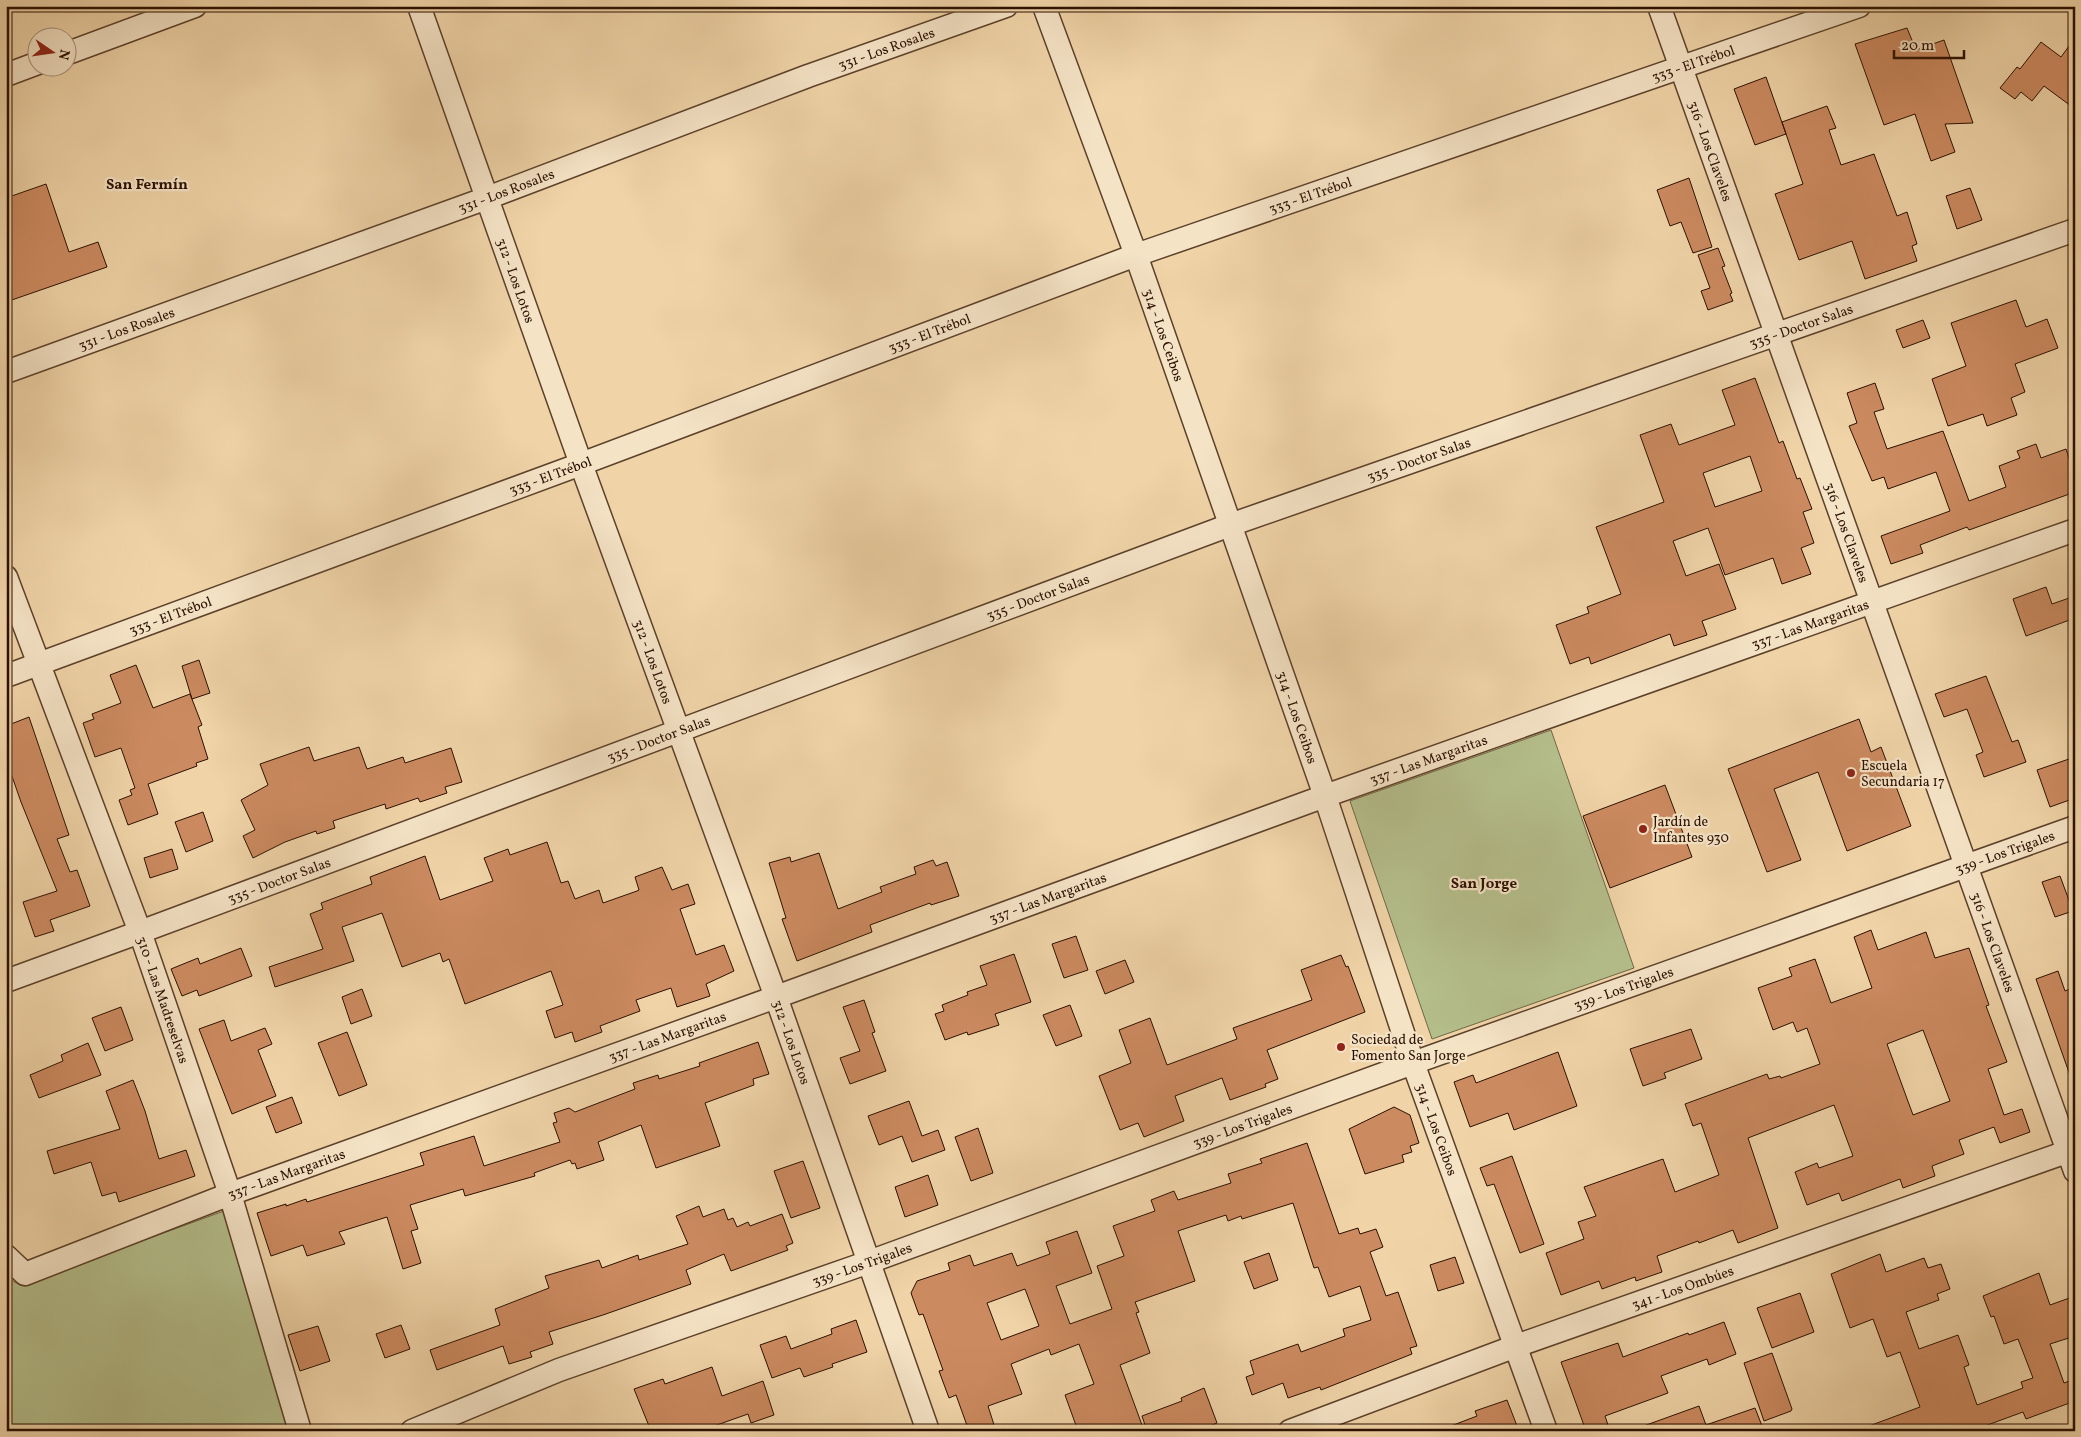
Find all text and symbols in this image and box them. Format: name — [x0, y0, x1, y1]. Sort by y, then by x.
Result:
street label: 331 - Los Rosales — [836, 24, 938, 76]
north arrow — [28, 28, 78, 78]
scale bar — [1894, 28, 1964, 60]
text: 20 m — [1901, 36, 1934, 57]
street label: 333 - El Trébol — [1649, 41, 1738, 88]
text: N — [53, 47, 74, 62]
street label: 316 - Los Claveles — [1683, 99, 1736, 204]
street label: 331 - Los Rosales — [456, 165, 557, 219]
street label: 333 - El Trébol — [1267, 173, 1355, 220]
district label: San Fermín — [106, 175, 188, 196]
street label: 312 - Los Lotos — [491, 236, 538, 326]
street label: 314 - Los Ceibos — [1137, 286, 1187, 384]
street label: 335 - Doctor Salas — [1747, 300, 1856, 354]
street label: 331 - Los Rosales — [76, 304, 178, 356]
street label: 333 - El Trébol — [886, 310, 974, 358]
street label: 335 - Doctor Salas — [1365, 434, 1474, 487]
street label: 333 - El Trébol — [507, 453, 595, 501]
street label: 316 - Los Claveles — [1819, 480, 1872, 586]
street label: 335 - Doctor Salas — [984, 570, 1093, 626]
street label: 333 - El Trébol — [127, 593, 215, 641]
street label: 337 - Las Margaritas — [1749, 596, 1872, 655]
street label: 312 - Los Lotos — [628, 617, 676, 707]
street label: 314 - Los Ceibos — [1271, 669, 1321, 767]
street label: 335 - Doctor Salas — [605, 712, 713, 768]
street label: 337 - Las Margaritas — [1367, 731, 1490, 790]
place label: Escuela Secundaria 17 — [1861, 757, 1945, 792]
marker: Escuela Secundaria 17 — [1845, 767, 1857, 779]
place label: Jardín de Infantes 930 — [1653, 813, 1729, 848]
marker: Jardín de Infantes 930 — [1637, 823, 1649, 835]
street label: 339 - Los Trigales — [1953, 827, 2058, 880]
street label: 335 - Doctor Salas — [225, 854, 334, 909]
street label: 337 - Las Margaritas — [987, 869, 1110, 929]
district label: San Jorge — [1451, 874, 1518, 895]
street label: 316 - Los Claveles — [1965, 890, 2019, 995]
street label: 310 - Las Madreselvas — [131, 934, 192, 1066]
street label: 339 - Los Trigales — [1571, 963, 1676, 1016]
street label: 312 - Los Lotos — [767, 997, 814, 1087]
street label: 337 - Las Margaritas — [606, 1008, 729, 1068]
place label: Sociedad de Fomento San Jorge — [1351, 1031, 1466, 1066]
marker: Sociedad de Fomento San Jorge — [1335, 1041, 1347, 1053]
street label: 314 - Los Ceibos — [1410, 1081, 1461, 1179]
street label: 339 - Los Trigales — [1191, 1100, 1295, 1154]
street label: 337 - Las Margaritas — [225, 1145, 348, 1205]
street label: 339 - Los Trigales — [810, 1239, 915, 1292]
street label: 341 - Los Ombúes — [1629, 1262, 1737, 1315]

